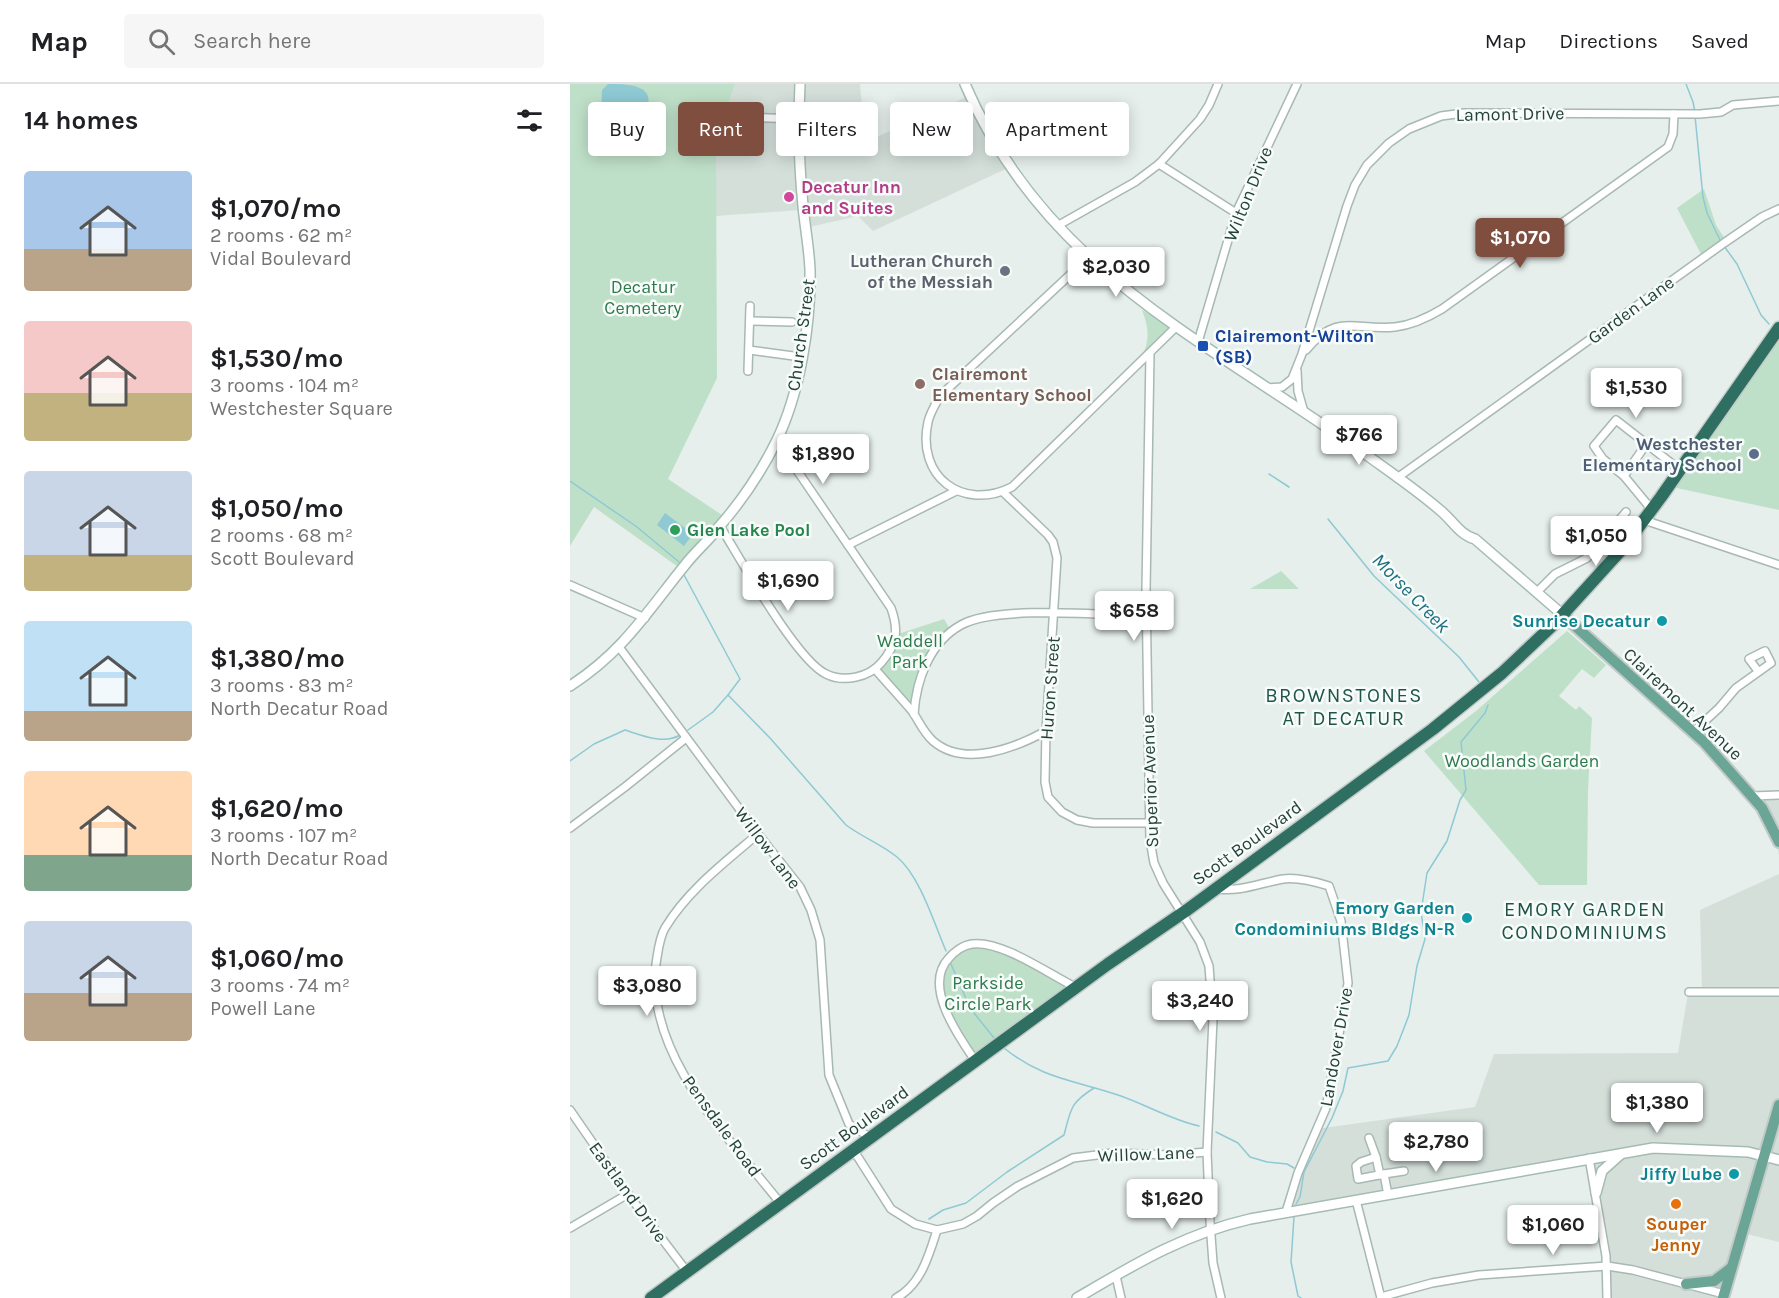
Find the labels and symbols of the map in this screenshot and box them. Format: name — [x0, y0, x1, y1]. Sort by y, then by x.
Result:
street label: Lamont Drive — [1455, 102, 1565, 126]
street label: Wilton Drive — [1219, 143, 1277, 245]
place label: Decatur Inn and Suites — [801, 176, 901, 219]
marker: Decatur Inn and Suites — [782, 190, 796, 204]
pin: $1,070 — [1471, 218, 1569, 269]
pin: $2,030 — [1067, 247, 1165, 298]
place label: Lutheran Church of the Messiah — [850, 250, 993, 293]
marker: Lutheran Church of the Messiah — [998, 264, 1012, 278]
street label: Garden Lane — [1583, 271, 1679, 349]
park label: Decatur Cemetery — [604, 276, 682, 319]
street label: Church Street — [782, 277, 820, 393]
place label: Clairemont-Wilton (SB) — [1215, 325, 1374, 368]
marker: Clairemont-Wilton (SB) — [1196, 339, 1210, 353]
place label: Clairemont Elementary School — [932, 363, 1092, 406]
pin: $1,530 — [1587, 368, 1685, 419]
marker: Clairemont Elementary School — [913, 377, 927, 391]
pin: $766 — [1323, 415, 1395, 466]
place label: Westchester Elementary School — [1582, 433, 1742, 476]
pin: $1,890 — [774, 434, 872, 485]
marker: Westchester Elementary School — [1747, 447, 1761, 461]
pin: $1,050 — [1547, 516, 1645, 567]
place label: Glen Lake Pool — [687, 519, 810, 541]
marker: Glen Lake Pool — [668, 523, 682, 537]
water label: Morse Creek — [1367, 548, 1455, 638]
pin: $1,690 — [739, 561, 837, 612]
pin: $658 — [1098, 591, 1170, 642]
place label: Sunrise Decatur — [1512, 610, 1650, 632]
marker: Sunrise Decatur — [1655, 614, 1669, 628]
park label: Waddell Park — [877, 630, 943, 673]
street label: Huron Street — [1035, 635, 1065, 741]
street label: Clairemont Avenue — [1619, 643, 1747, 765]
district label: BROWNSTONES AT DECATUR — [1265, 684, 1423, 730]
street label: Superior Avenue — [1137, 714, 1163, 848]
park label: Woodlands Garden — [1445, 750, 1599, 772]
street label: Scott Boulevard — [1188, 796, 1306, 890]
street label: Willow Lane — [730, 803, 806, 893]
place label: Emory Garden Condominiums Bldgs N-R — [1234, 897, 1455, 940]
district label: EMORY GARDEN CONDOMINIUMS — [1502, 898, 1668, 944]
marker: Emory Garden Condominiums Bldgs N-R — [1460, 911, 1474, 925]
pin: $3,080 — [598, 966, 696, 1017]
park label: Parkside Circle Park — [944, 972, 1032, 1015]
pin: $3,240 — [1151, 981, 1249, 1032]
street label: Landover Drive — [1315, 986, 1357, 1108]
street label: Pensdale Road — [678, 1071, 766, 1181]
street label: Scott Boulevard — [795, 1081, 913, 1175]
pin: $1,380 — [1608, 1083, 1706, 1134]
pin: $2,780 — [1387, 1122, 1485, 1173]
street label: Eastland Drive — [584, 1137, 672, 1247]
street label: Willow Lane — [1097, 1141, 1195, 1167]
place label: Jiffy Lube — [1640, 1163, 1722, 1185]
marker: Jiffy Lube — [1727, 1167, 1741, 1181]
pin: $1,620 — [1123, 1179, 1221, 1230]
marker: Souper Jenny — [1669, 1197, 1683, 1211]
pin: $1,060 — [1504, 1205, 1602, 1256]
place label: Souper Jenny — [1646, 1213, 1706, 1256]

